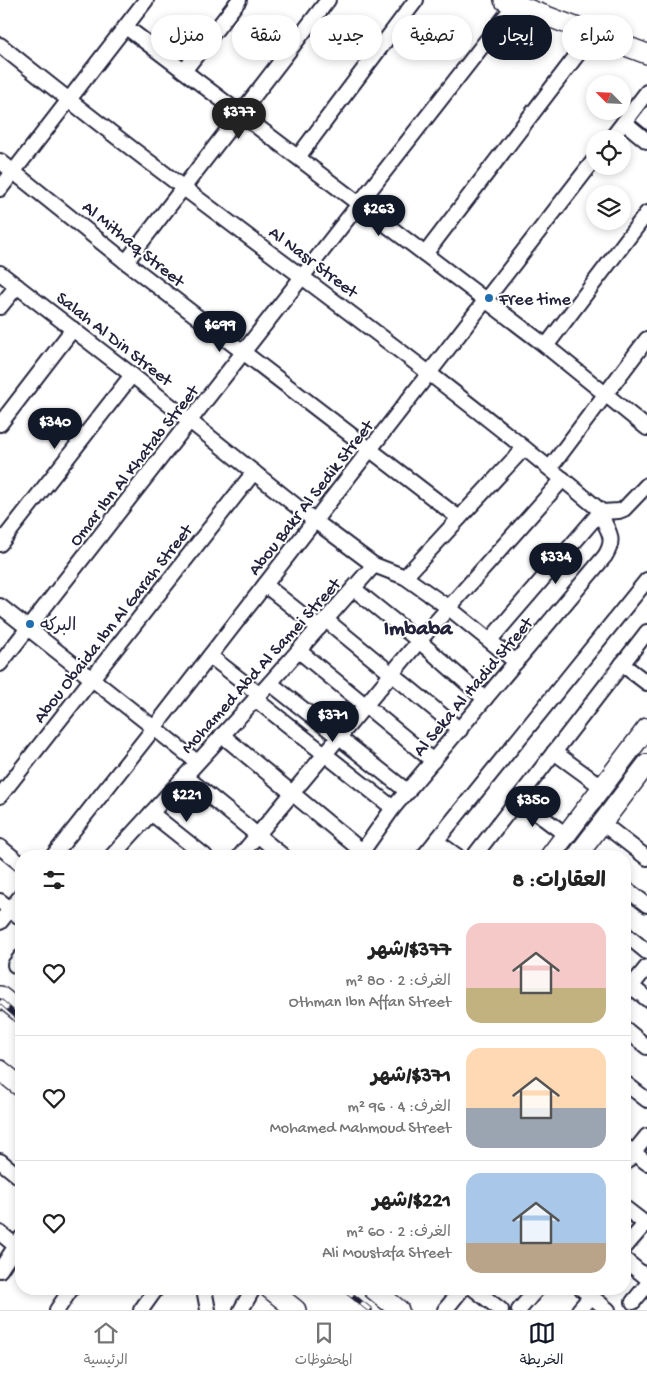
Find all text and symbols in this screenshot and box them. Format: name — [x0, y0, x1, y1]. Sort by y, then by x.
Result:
chip: منزل — [151, 15, 222, 60]
chip: شقة — [232, 15, 300, 60]
chip: جديد — [310, 15, 382, 60]
chip: تصفية — [392, 15, 472, 60]
chip: إيجار — [482, 15, 552, 60]
chip: شراء — [562, 15, 633, 60]
north arrow — [586, 75, 631, 120]
map controls — [586, 75, 631, 230]
pin: $377 — [209, 98, 269, 140]
text: $377 — [223, 104, 255, 123]
button: locate — [586, 130, 631, 175]
button: layers — [586, 185, 631, 230]
pin: $263 — [349, 194, 409, 237]
street label: Al Mithaq Street — [77, 197, 189, 294]
text: $263 — [363, 201, 395, 220]
street label: Al Nasr Street — [264, 223, 362, 304]
street label: Salah Al Din Street — [51, 288, 177, 393]
place label: Free time — [498, 290, 571, 311]
marker: Free time — [483, 292, 495, 304]
pin: $699 — [190, 310, 250, 353]
text: $699 — [204, 317, 236, 336]
street label: Omar Ibn Al Khatab Street — [66, 381, 205, 551]
pin: $340 — [25, 408, 85, 450]
text: $340 — [39, 414, 71, 433]
street label: Abou Bakr Al Sedik Street — [245, 415, 380, 580]
street label: Abou Obaida Ibn Al Garah Street — [30, 520, 199, 728]
pin: $334 — [526, 542, 586, 585]
text: $334 — [540, 549, 572, 568]
street label: Mohamed Abd Al Samei Street — [178, 573, 347, 759]
street label: Al Seka Al Hadid Street — [410, 613, 539, 761]
place label: البركه — [40, 616, 76, 637]
district label: Imbaba — [384, 617, 454, 643]
marker: البركه — [24, 618, 36, 630]
pin: $371 — [303, 700, 363, 743]
text: $371 — [318, 707, 348, 726]
pin: $221 — [157, 780, 217, 823]
pin: $350 — [503, 786, 563, 828]
text: $221 — [172, 787, 202, 806]
text: $350 — [517, 792, 550, 811]
icon: filters — [40, 866, 68, 894]
text: العقارات: 8 — [513, 870, 606, 895]
text: $377/شهر — [369, 939, 451, 964]
icon: home — [506, 943, 566, 1003]
icon: heart — [40, 959, 68, 987]
text: الغرف: 2 · 80 m² — [345, 973, 451, 992]
text: Othman Ibn Affan Street — [289, 994, 451, 1013]
text: $371/شهر — [371, 1065, 451, 1090]
icon: home — [506, 1068, 566, 1128]
icon: heart — [40, 1084, 68, 1112]
text: الغرف: 4 · 96 m² — [347, 1099, 451, 1118]
text: Mohamed Mahmoud Street — [270, 1120, 451, 1139]
text: $221/شهر — [373, 1190, 451, 1215]
icon: home — [506, 1193, 566, 1253]
icon: heart — [40, 1209, 68, 1237]
text: الغرف: 2 · 60 m² — [346, 1224, 451, 1243]
text: Ali Moustafa Street — [322, 1245, 451, 1264]
tab: الرئيسية — [84, 1319, 128, 1372]
tab: المحفوظات — [295, 1319, 352, 1372]
tab: الخريطة — [520, 1319, 563, 1372]

